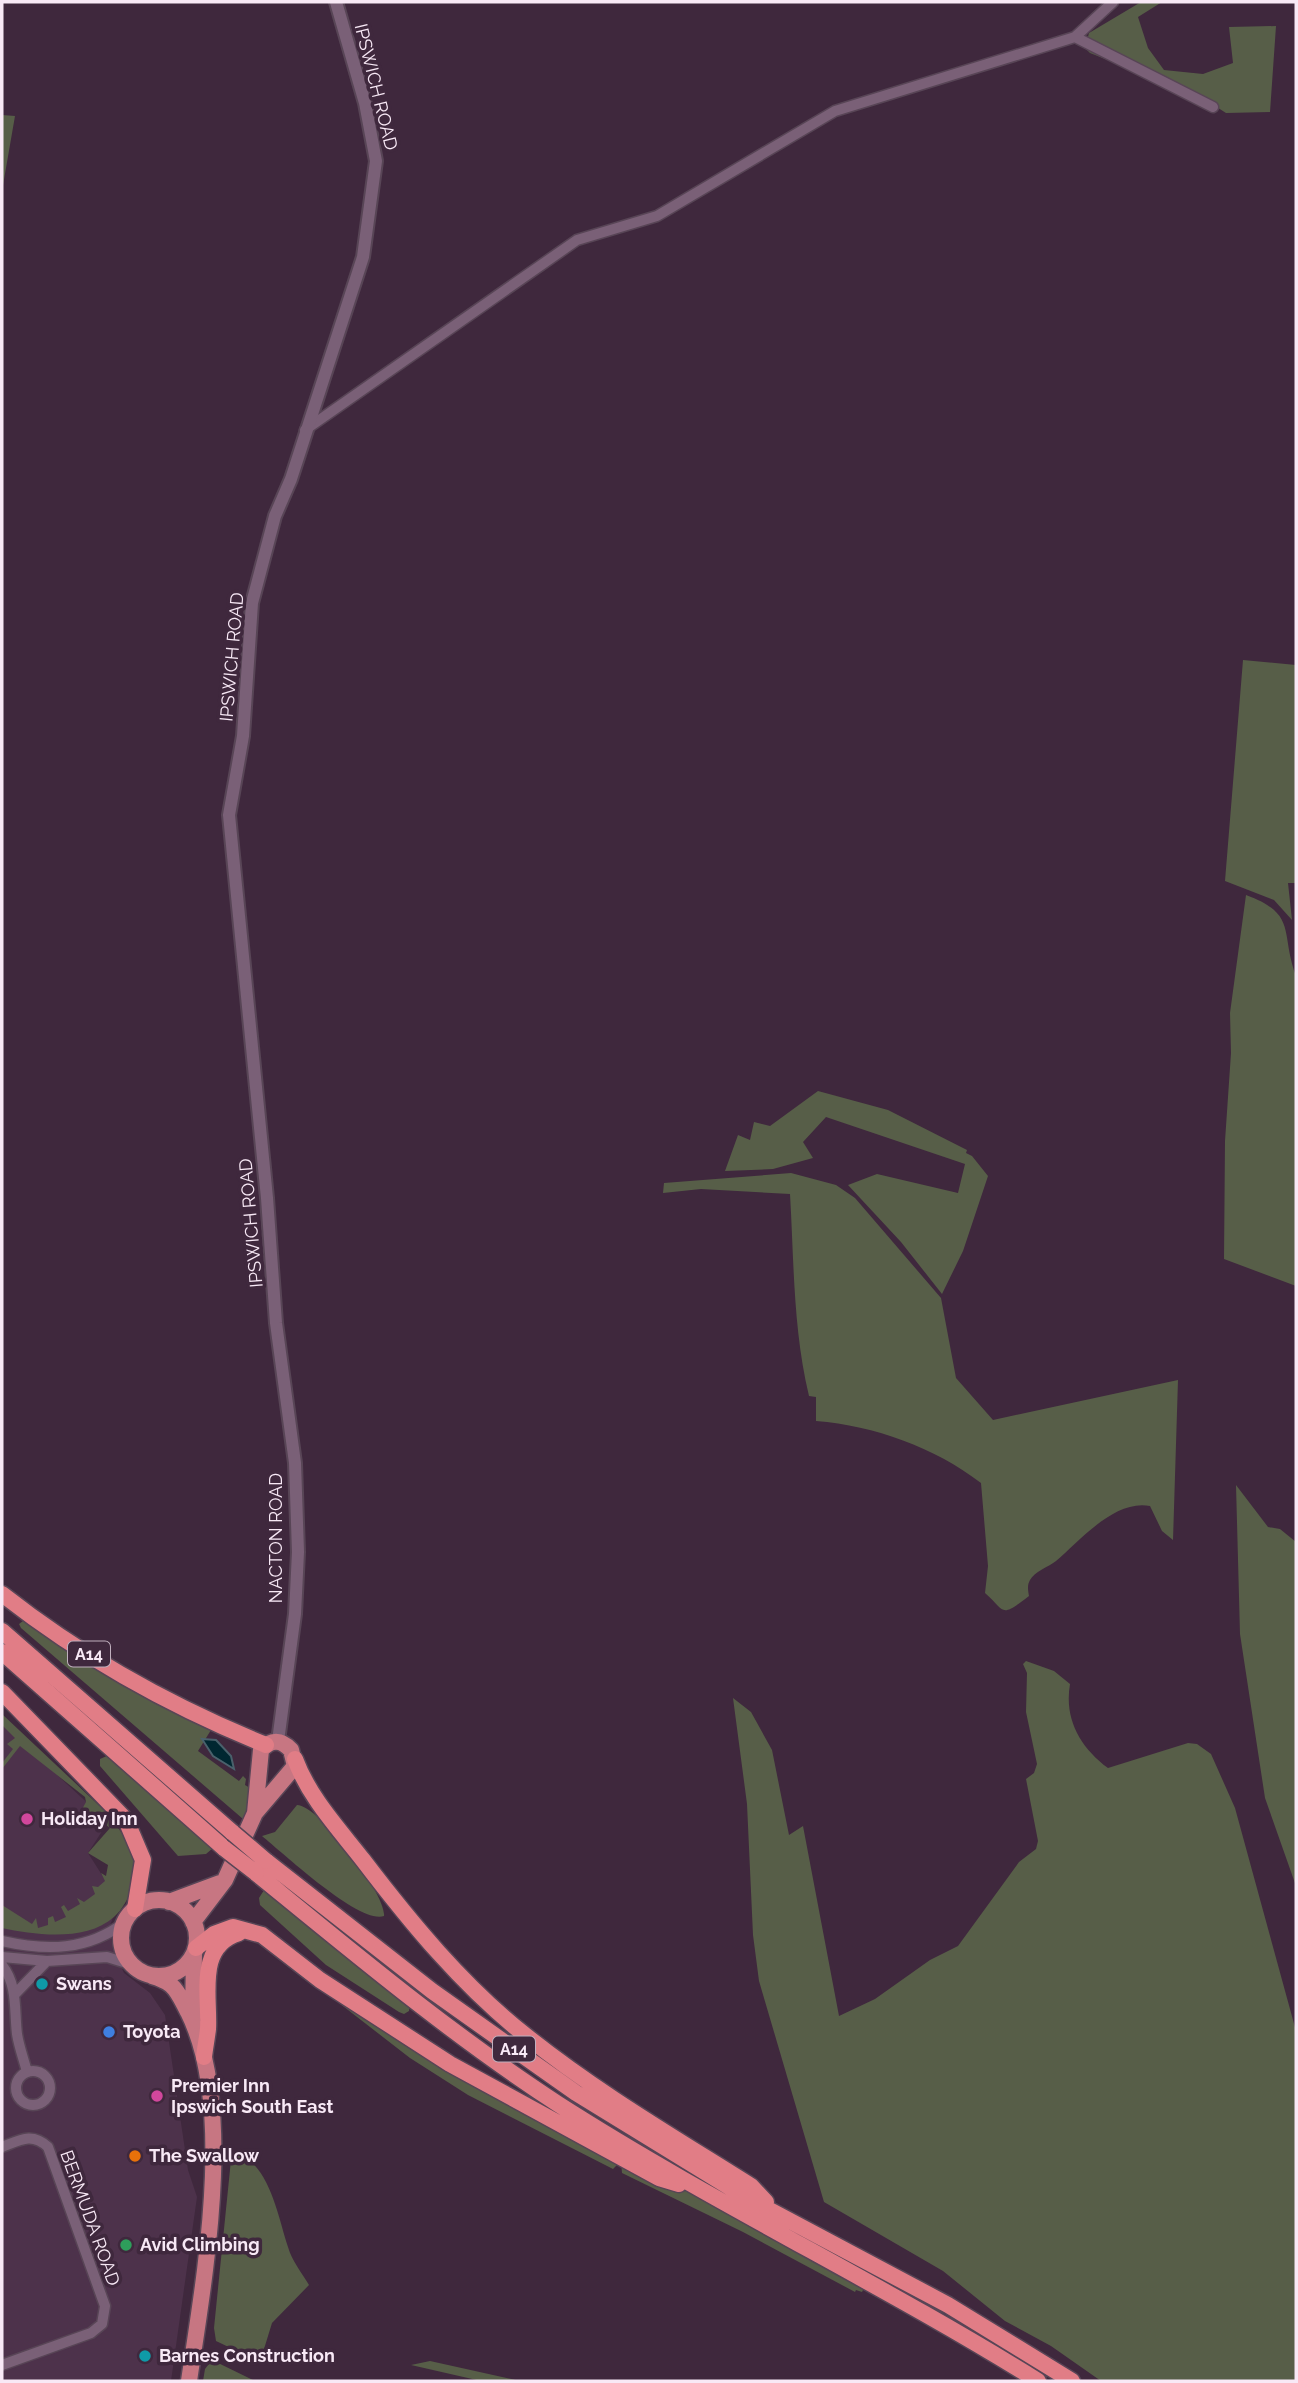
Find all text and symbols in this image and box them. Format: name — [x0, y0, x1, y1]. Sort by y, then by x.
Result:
street label: IPSWICH ROAD — [351, 21, 402, 152]
street label: IPSWICH ROAD — [215, 591, 248, 722]
street label: IPSWICH ROAD — [234, 1157, 267, 1289]
street label: NACTON ROAD — [265, 1473, 286, 1603]
road number: A14 — [68, 1642, 110, 1666]
place label: Holiday Inn — [41, 1808, 138, 1829]
marker: Holiday Inn — [19, 1811, 35, 1827]
place label: Swans — [56, 1973, 112, 1994]
marker: Swans — [34, 1976, 50, 1992]
place label: Toyota — [123, 2021, 181, 2042]
marker: Toyota — [101, 2024, 117, 2040]
road number: A14 — [493, 2036, 535, 2062]
place label: Premier Inn Ipswich South East — [171, 2075, 333, 2117]
marker: Premier Inn Ipswich South East — [149, 2088, 165, 2104]
place label: The Swallow — [149, 2145, 260, 2166]
street label: BERMUDA ROAD — [56, 2147, 125, 2289]
marker: The Swallow — [127, 2148, 143, 2164]
place label: Avid Climbing — [140, 2234, 260, 2255]
marker: Avid Climbing — [118, 2237, 134, 2253]
place label: Barnes Construction — [159, 2345, 335, 2366]
marker: Barnes Construction — [137, 2348, 153, 2364]

